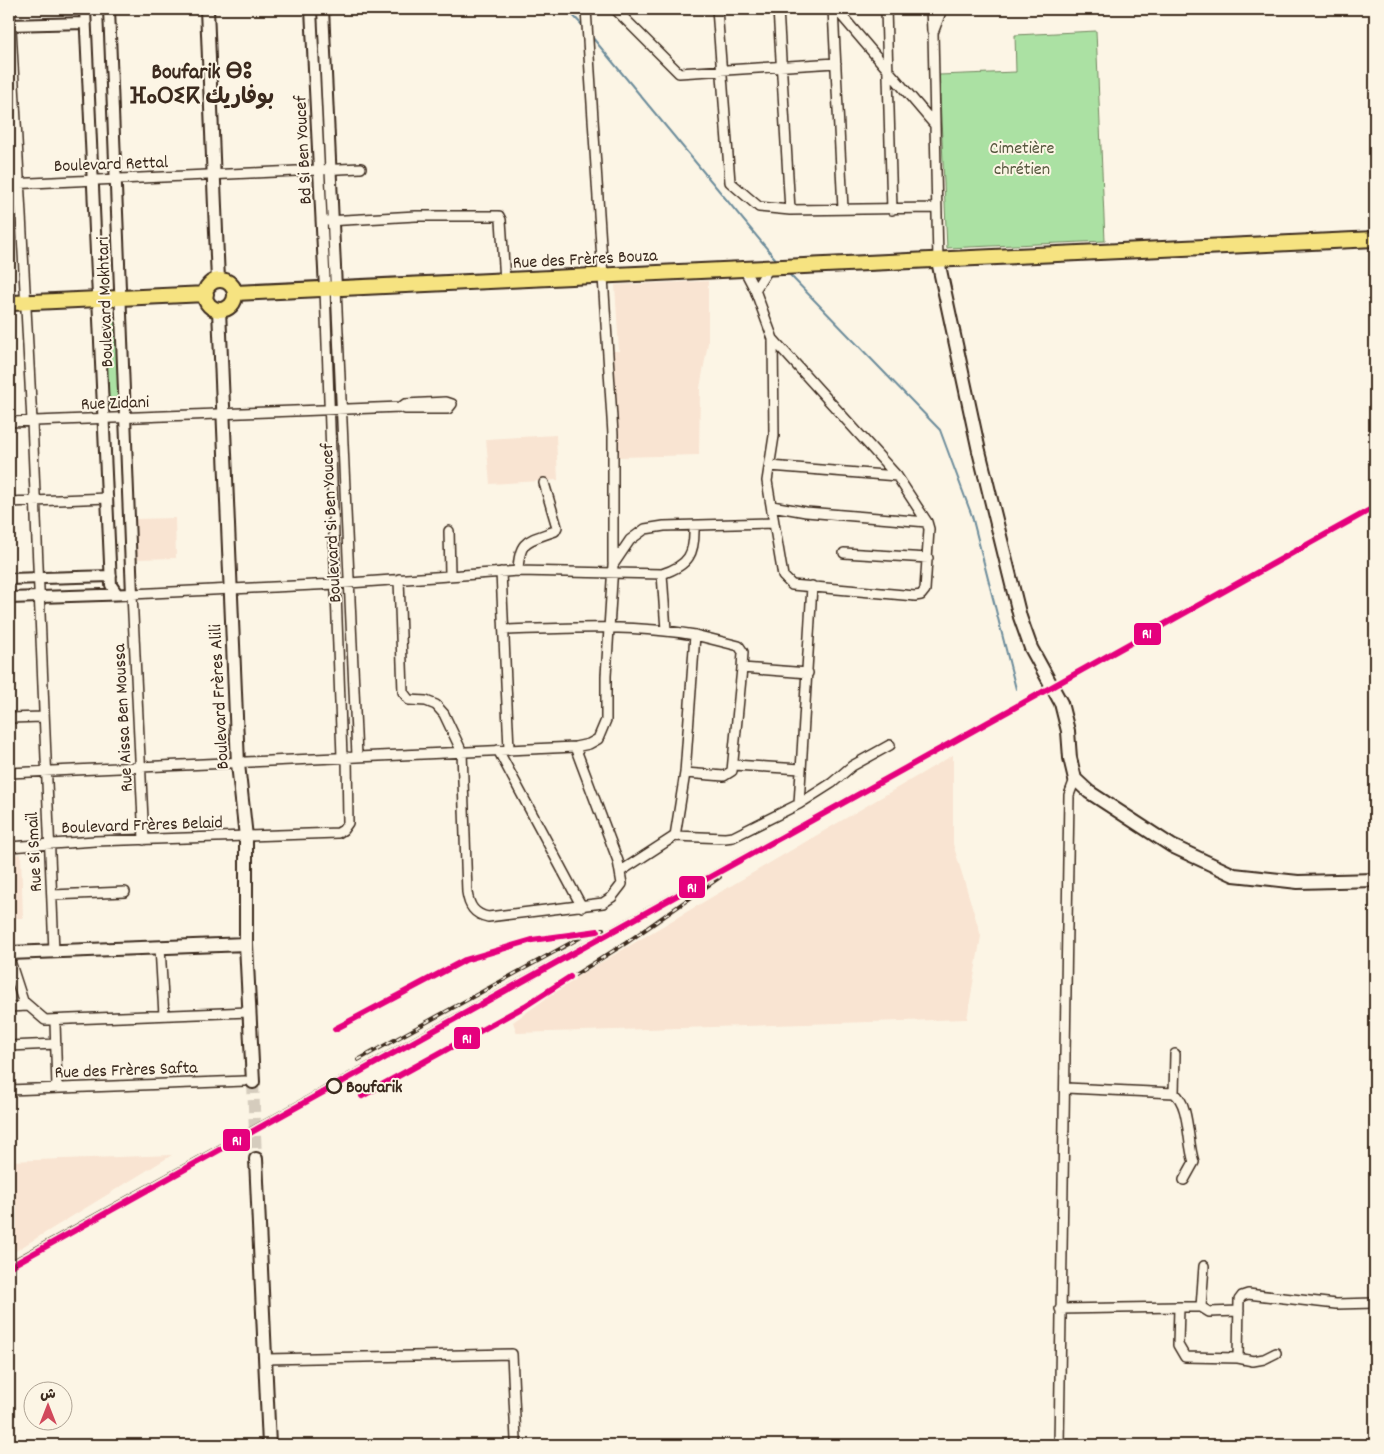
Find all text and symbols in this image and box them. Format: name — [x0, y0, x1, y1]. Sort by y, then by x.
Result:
district label: Boufarik ⴱⵓ ⴼⴰⵔⵉⴽ بوفاريك — [130, 58, 274, 114]
street label: Bd Si Ben Youcef — [289, 94, 320, 205]
park label: Cimetière chrétien — [990, 137, 1054, 183]
street label: Boulevard Rettal — [53, 151, 169, 180]
street label: Boulevard Mokhtari — [92, 236, 121, 368]
street label: Rue des Frères Bouza — [512, 244, 659, 277]
street label: Rue Zidani — [81, 391, 150, 418]
street label: Boulevard Si Ben Youcef — [316, 442, 349, 603]
line badge: R1 — [1133, 622, 1162, 646]
street label: Boulevard Frères Alili — [204, 624, 237, 770]
text: R1 — [1142, 625, 1152, 645]
street label: Rue Aissa Ben Moussa — [108, 643, 141, 793]
street label: Rue Si Smaïl — [21, 810, 50, 893]
street label: Boulevard Frères Belaid — [61, 811, 223, 842]
line badge: R1 — [678, 875, 706, 899]
text: R1 — [687, 879, 697, 899]
line badge: R1 — [453, 1026, 481, 1050]
text: R1 — [462, 1030, 472, 1050]
street label: Rue des Frères Safta — [54, 1056, 199, 1086]
place label: Boufarik — [346, 1076, 403, 1101]
marker: Boufarik — [326, 1078, 342, 1094]
line badge: R1 — [222, 1128, 251, 1152]
text: R1 — [232, 1132, 242, 1152]
north arrow — [22, 1382, 72, 1432]
text: ش — [40, 1385, 56, 1405]

